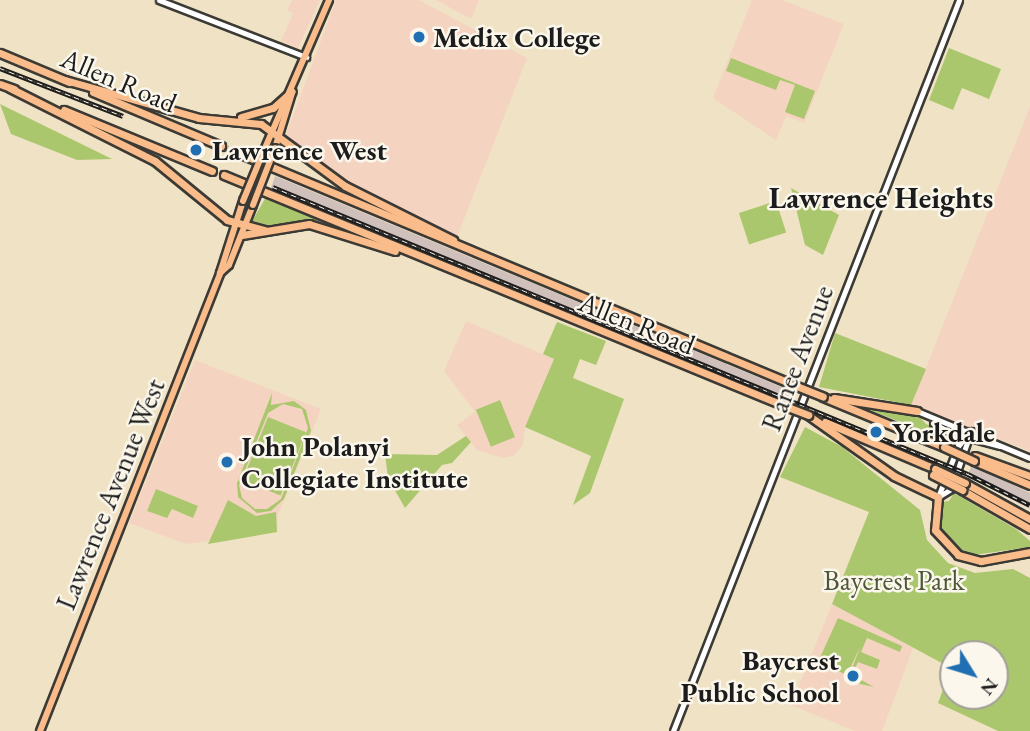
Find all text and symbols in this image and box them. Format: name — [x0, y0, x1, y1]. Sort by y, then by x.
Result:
place label: Medix College — [433, 20, 600, 54]
marker: Medix College — [411, 29, 427, 45]
street label: Allen Road — [56, 41, 182, 119]
place label: Lawrence West — [212, 133, 387, 167]
marker: Lawrence West — [186, 140, 206, 160]
district label: Lawrence Heights — [769, 180, 993, 216]
street label: Ranee Avenue — [754, 280, 840, 436]
street label: Allen Road — [574, 284, 700, 362]
street label: Lawrence Avenue West — [48, 374, 172, 614]
place label: Yorkdale — [892, 415, 995, 449]
marker: Yorkdale — [866, 422, 886, 442]
place label: John Polanyi Collegiate Institute — [241, 429, 468, 495]
marker: John Polanyi Collegiate Institute — [219, 454, 235, 470]
park label: Baycrest Park — [823, 563, 965, 597]
north arrow — [939, 640, 1009, 710]
place label: Baycrest Public School — [681, 643, 839, 709]
marker: Baycrest Public School — [845, 668, 861, 684]
text: N — [975, 673, 1004, 701]

